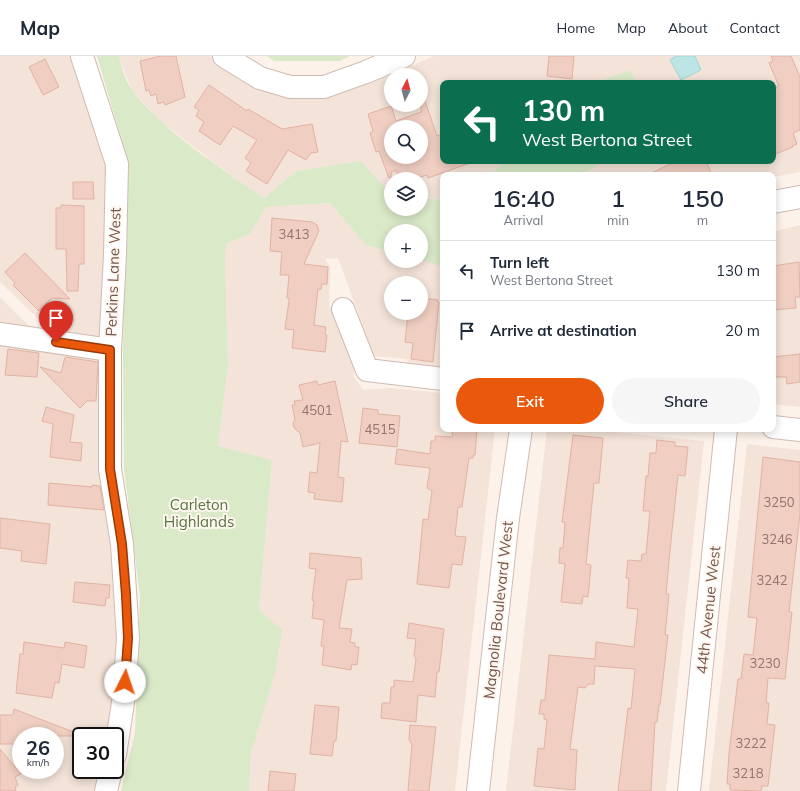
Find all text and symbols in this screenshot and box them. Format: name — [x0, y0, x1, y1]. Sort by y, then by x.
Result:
text: Map — [20, 16, 60, 40]
text: Home — [556, 19, 595, 37]
text: Map — [617, 19, 646, 37]
text: About — [668, 19, 708, 37]
text: Contact — [730, 19, 780, 37]
north arrow — [384, 68, 428, 112]
map controls — [384, 68, 428, 320]
text: 130 m — [522, 93, 605, 128]
icon: left — [456, 96, 508, 148]
button: search — [384, 120, 428, 164]
text: West Bertona Street — [522, 128, 692, 151]
button: layers — [384, 172, 428, 216]
text: 16:40 — [492, 183, 555, 213]
text: 1 — [611, 183, 625, 213]
text: 150 — [681, 183, 724, 213]
street label: Perkins Lane West — [101, 207, 125, 337]
text: Arrival — [504, 212, 543, 228]
text: min — [607, 212, 629, 228]
text: m — [697, 212, 708, 228]
button: + — [384, 224, 428, 268]
house number: 3413 — [278, 226, 310, 242]
text: Turn left — [490, 253, 549, 272]
icon: left — [456, 260, 478, 282]
text: 130 m — [716, 261, 760, 280]
text: West Bertona Street — [490, 272, 613, 288]
button: − — [384, 276, 428, 320]
pin — [39, 301, 73, 342]
icon: arrive — [45, 307, 67, 329]
icon: arrive — [456, 320, 478, 342]
text: Arrive at destination — [490, 321, 637, 340]
text: 20 m — [725, 321, 760, 340]
button: Exit — [456, 378, 604, 424]
button: Share — [612, 378, 760, 424]
house number: 4501 — [301, 402, 333, 418]
house number: 4515 — [364, 421, 396, 437]
house number: 3250 — [763, 494, 795, 510]
park label: Carleton Highlands — [164, 495, 234, 531]
street label: Magnolia Boulevard West — [479, 520, 517, 700]
house number: 3246 — [761, 531, 793, 547]
street label: 44th Avenue West — [692, 545, 724, 675]
house number: 3242 — [756, 572, 788, 588]
house number: 3230 — [749, 655, 781, 671]
position arrow — [104, 661, 146, 703]
speed limit sign: 30 — [72, 727, 124, 779]
text: 26 — [26, 735, 50, 760]
house number: 3222 — [735, 735, 767, 751]
text: km/h — [27, 756, 49, 769]
house number: 3218 — [732, 765, 764, 781]

